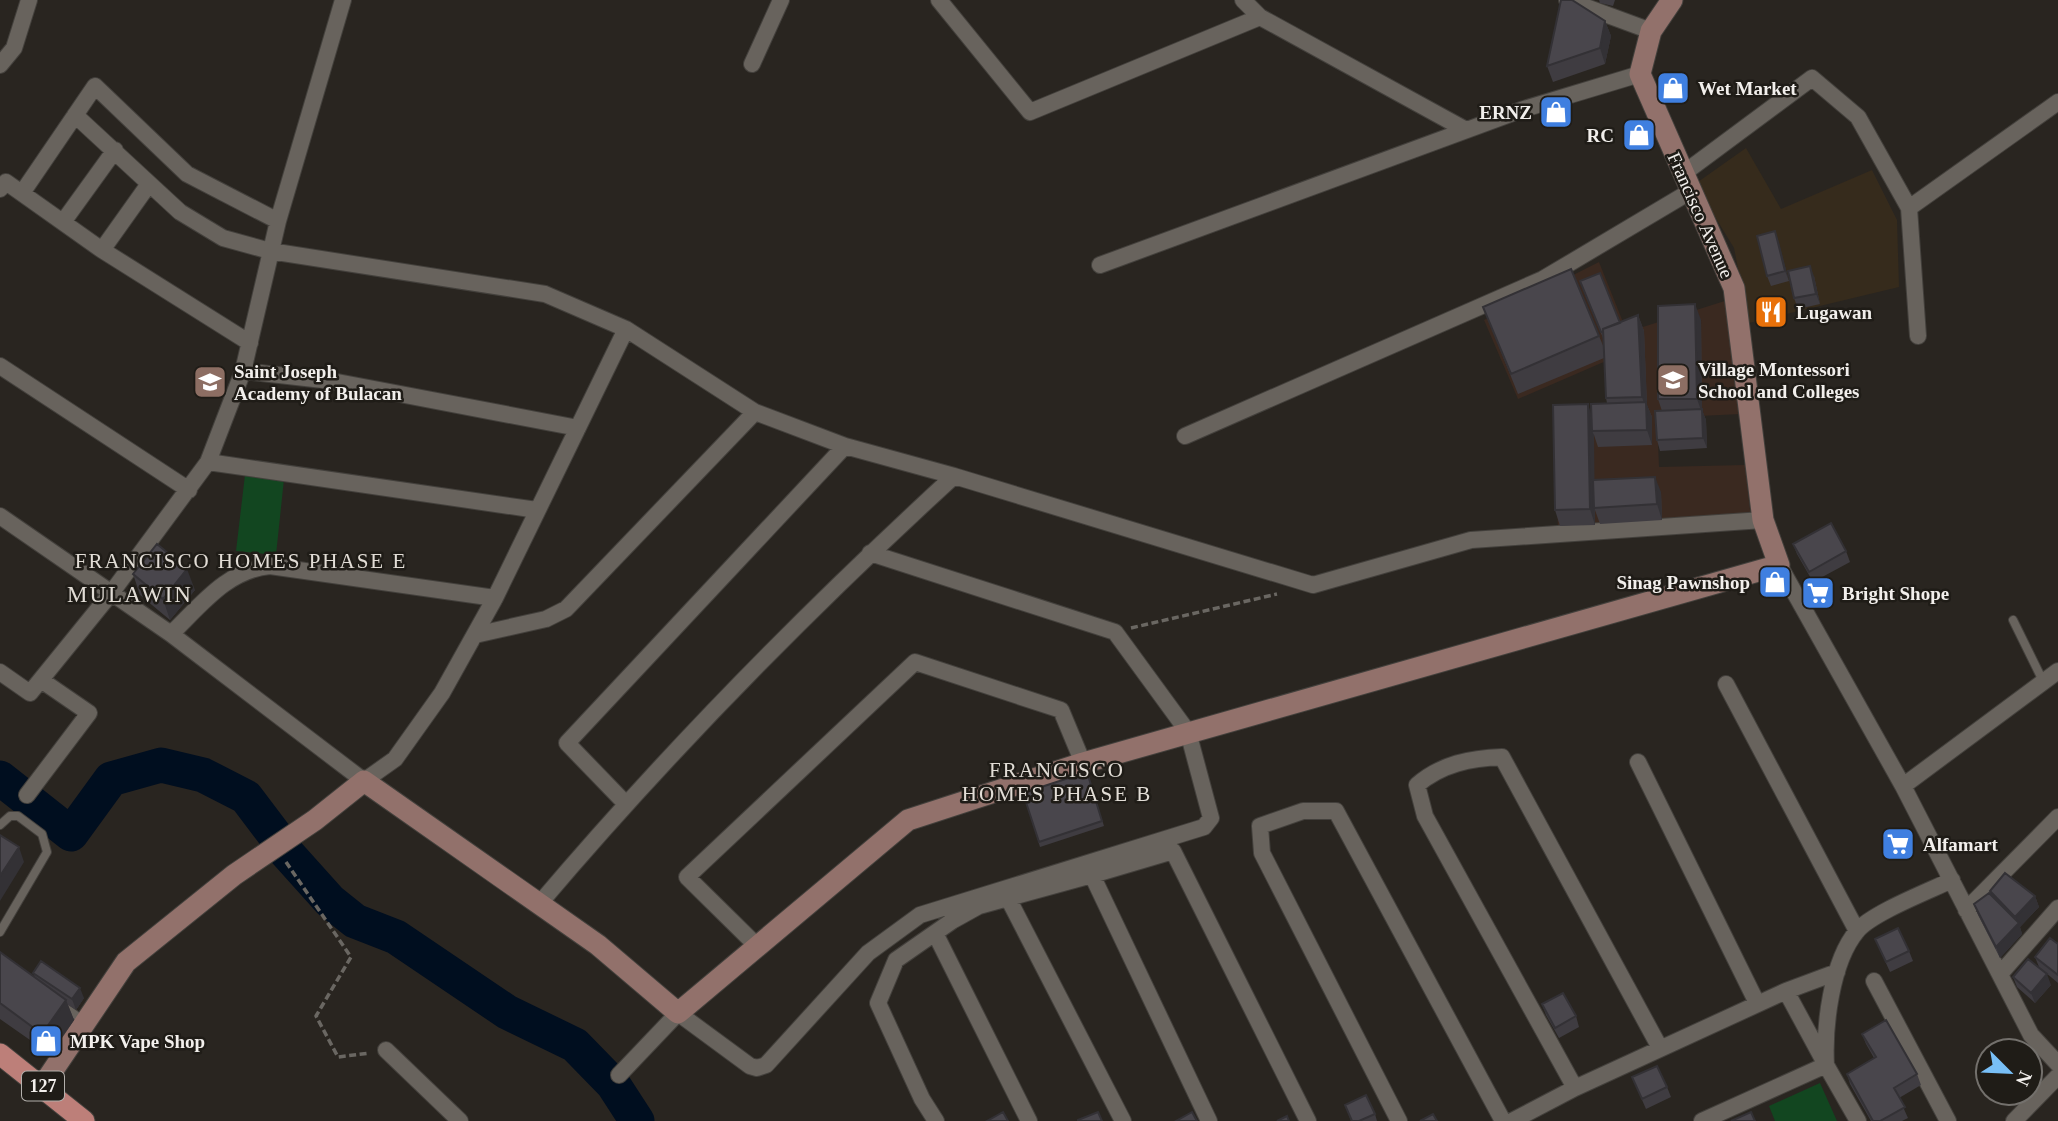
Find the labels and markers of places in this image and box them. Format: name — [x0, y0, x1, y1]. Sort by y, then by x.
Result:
shop icon: Wet Market — [1654, 69, 1692, 107]
place label: Wet Market — [1698, 78, 1797, 99]
shop icon: ERNZ — [1537, 93, 1575, 131]
place label: ERNZ — [1479, 102, 1532, 123]
shop icon: RC — [1620, 116, 1658, 154]
place label: RC — [1587, 125, 1614, 146]
restaurant icon: Lugawan — [1752, 293, 1790, 331]
place label: Lugawan — [1796, 302, 1872, 323]
place label: Village Montessori School and Colleges — [1698, 359, 1860, 402]
place label: Saint Joseph Academy of Bulacan — [234, 361, 402, 404]
school or university icon: Village Montessori School and Colleges — [1654, 361, 1692, 399]
school or university icon: Saint Joseph Academy of Bulacan — [191, 363, 229, 401]
shop icon: Sinag Pawnshop — [1756, 563, 1794, 601]
place label: Sinag Pawnshop — [1616, 572, 1750, 593]
supermarket icon: Bright Shope — [1799, 574, 1837, 612]
place label: Bright Shope — [1842, 583, 1949, 604]
supermarket icon: Alfamart — [1879, 825, 1917, 863]
place label: Alfamart — [1923, 834, 1999, 855]
shop icon: MPK Vape Shop — [27, 1022, 65, 1060]
place label: MPK Vape Shop — [70, 1031, 205, 1052]

